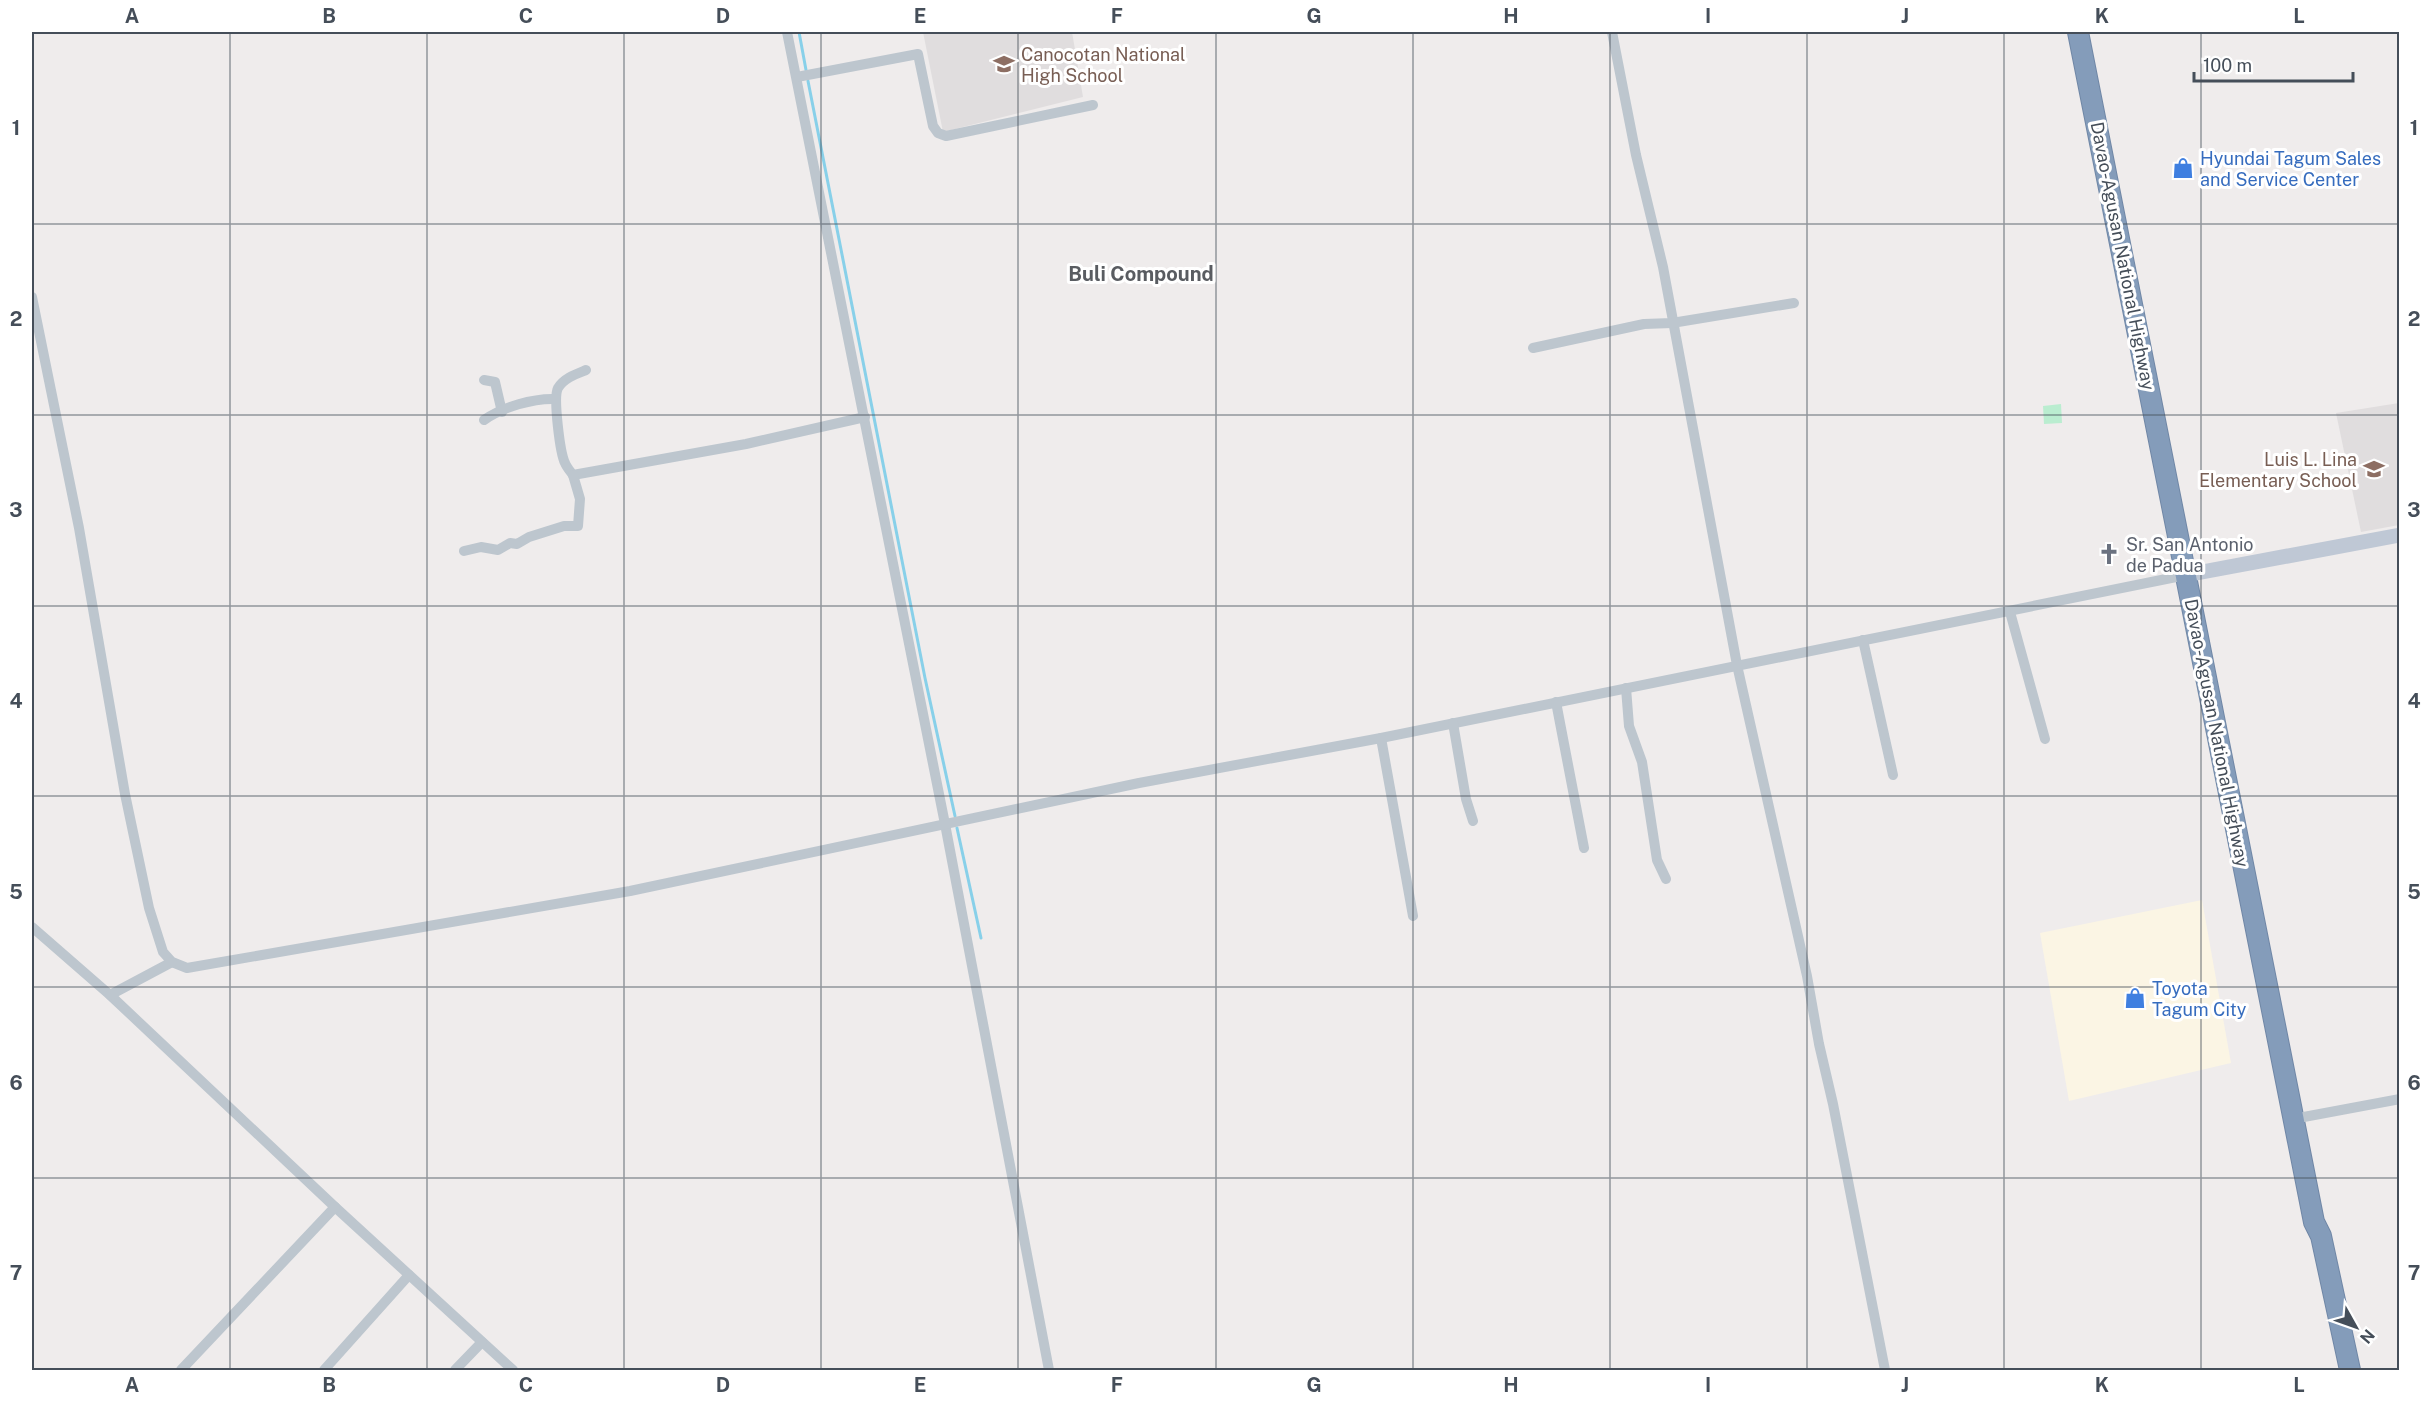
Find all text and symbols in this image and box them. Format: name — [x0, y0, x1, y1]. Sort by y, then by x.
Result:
text: A — [125, 4, 139, 28]
text: B — [322, 4, 336, 28]
text: C — [519, 4, 533, 28]
text: D — [716, 4, 730, 28]
text: E — [914, 4, 926, 28]
text: F — [1111, 4, 1123, 28]
text: G — [1306, 4, 1322, 28]
text: H — [1503, 4, 1519, 28]
text: I — [1705, 4, 1711, 28]
text: J — [1901, 4, 1909, 28]
text: K — [2095, 4, 2109, 28]
text: L — [2293, 4, 2305, 28]
place label: Canocotan National High School — [1021, 44, 1185, 86]
scale bar — [2194, 45, 2353, 83]
school or university icon: Canocotan National High School — [992, 52, 1016, 76]
text: 100 m — [2203, 55, 2252, 76]
text: 1 — [12, 116, 20, 140]
text: 1 — [2410, 116, 2418, 140]
street label: Davao-Agusan National Highway — [2087, 120, 2159, 392]
place label: Hyundai Tagum Sales and Service Center — [2200, 148, 2381, 190]
shop icon: Hyundai Tagum Sales and Service Center — [2171, 156, 2195, 180]
district label: Buli Compound — [1068, 262, 1214, 286]
text: 2 — [10, 307, 22, 331]
text: 2 — [2408, 307, 2420, 331]
place label: Luis L. Lina Elementary School — [2199, 449, 2357, 491]
school or university icon: Luis L. Lina Elementary School — [2362, 457, 2386, 481]
text: 3 — [9, 498, 23, 522]
text: 3 — [2407, 498, 2421, 522]
place label: Sr. San Antonio de Padua — [2126, 534, 2254, 576]
church icon: Sr. San Antonio de Padua — [2097, 542, 2121, 566]
street label: Davao-Agusan National Highway — [2181, 597, 2253, 869]
text: 4 — [9, 689, 23, 713]
text: 4 — [2407, 689, 2421, 713]
text: 5 — [9, 880, 23, 904]
text: 5 — [2407, 880, 2421, 904]
place label: Toyota Tagum City — [2152, 978, 2247, 1020]
shop icon: Toyota Tagum City — [2123, 986, 2147, 1010]
text: 6 — [9, 1071, 23, 1095]
text: 6 — [2407, 1071, 2421, 1095]
text: 7 — [10, 1261, 22, 1285]
text: 7 — [2408, 1261, 2420, 1285]
north arrow — [2326, 1297, 2386, 1357]
text: N — [2356, 1325, 2378, 1347]
text: A — [125, 1373, 139, 1397]
text: B — [322, 1373, 336, 1397]
text: C — [519, 1373, 533, 1397]
text: D — [716, 1373, 730, 1397]
text: E — [914, 1373, 926, 1397]
text: F — [1111, 1373, 1123, 1397]
text: G — [1306, 1373, 1322, 1397]
text: H — [1503, 1373, 1519, 1397]
text: I — [1705, 1373, 1711, 1397]
text: J — [1901, 1373, 1909, 1397]
text: K — [2095, 1373, 2109, 1397]
text: L — [2293, 1373, 2305, 1397]

